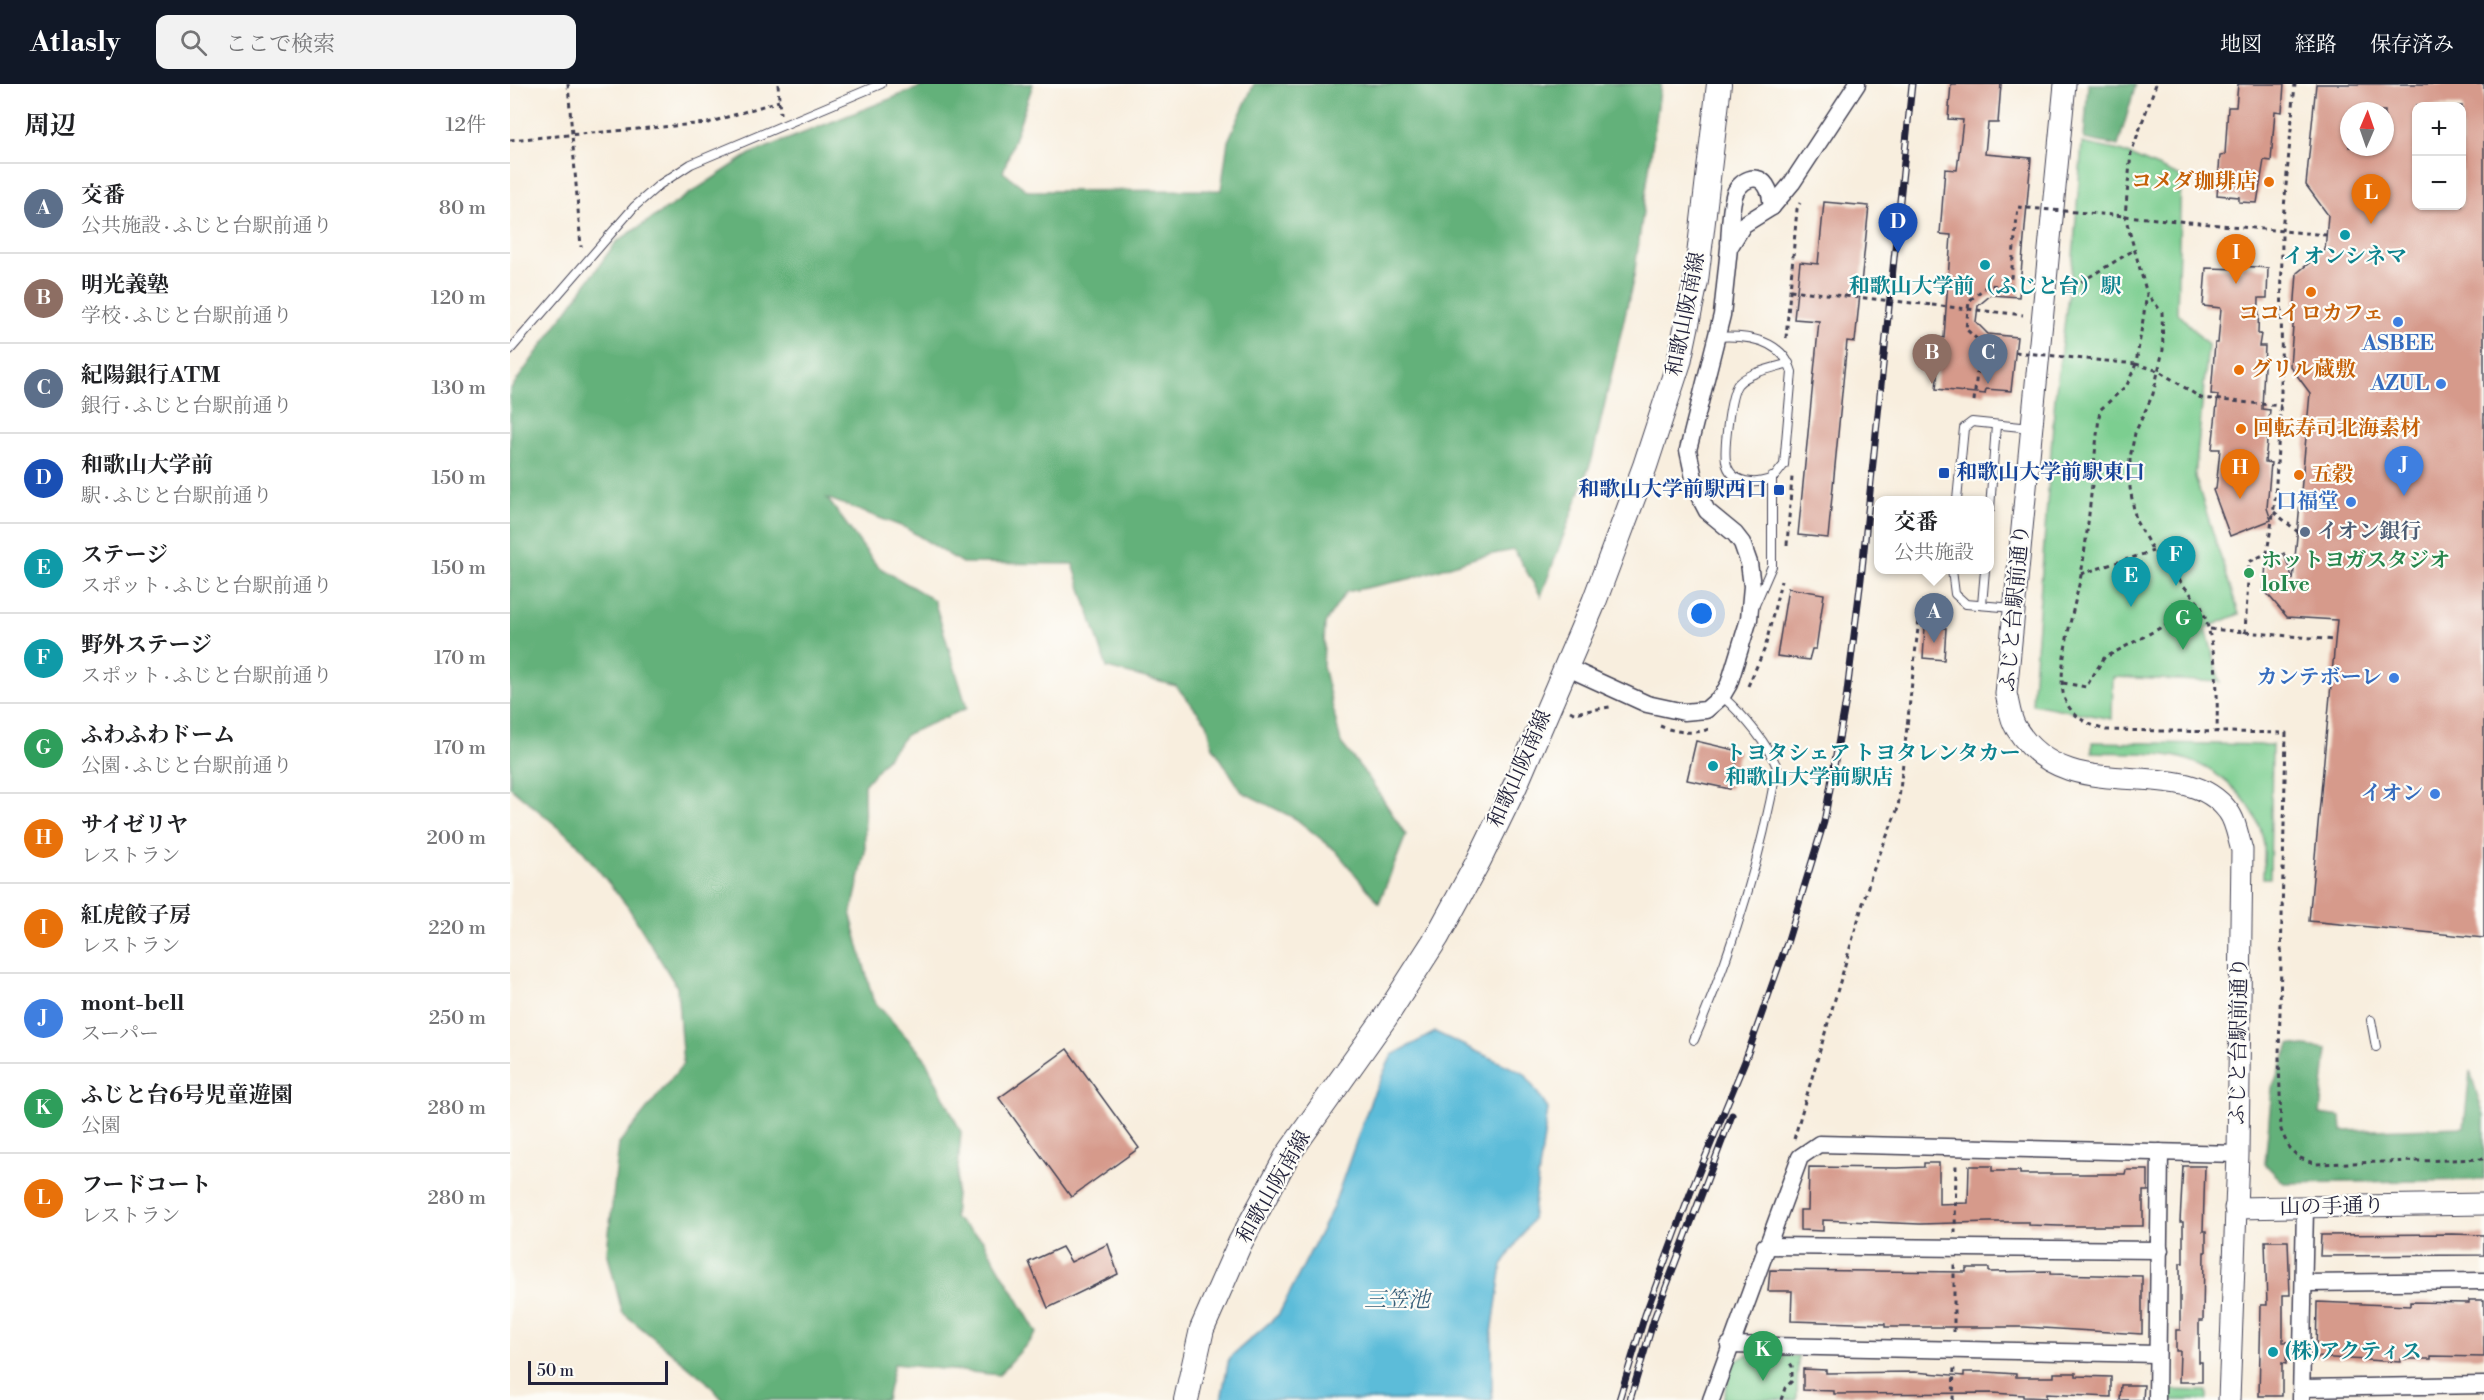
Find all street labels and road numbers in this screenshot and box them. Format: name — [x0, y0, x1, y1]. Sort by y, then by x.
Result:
street label: 和歌山阪南線 — [1661, 250, 1711, 378]
street label: ふじと台駅前通り — [1995, 523, 2035, 693]
street label: 和歌山阪南線 — [1482, 706, 1558, 832]
street label: ふじと台駅前通り — [2225, 957, 2253, 1125]
street label: 和歌山阪南線 — [1231, 1126, 1317, 1248]
street label: 山の手通り — [2279, 1193, 2385, 1221]

